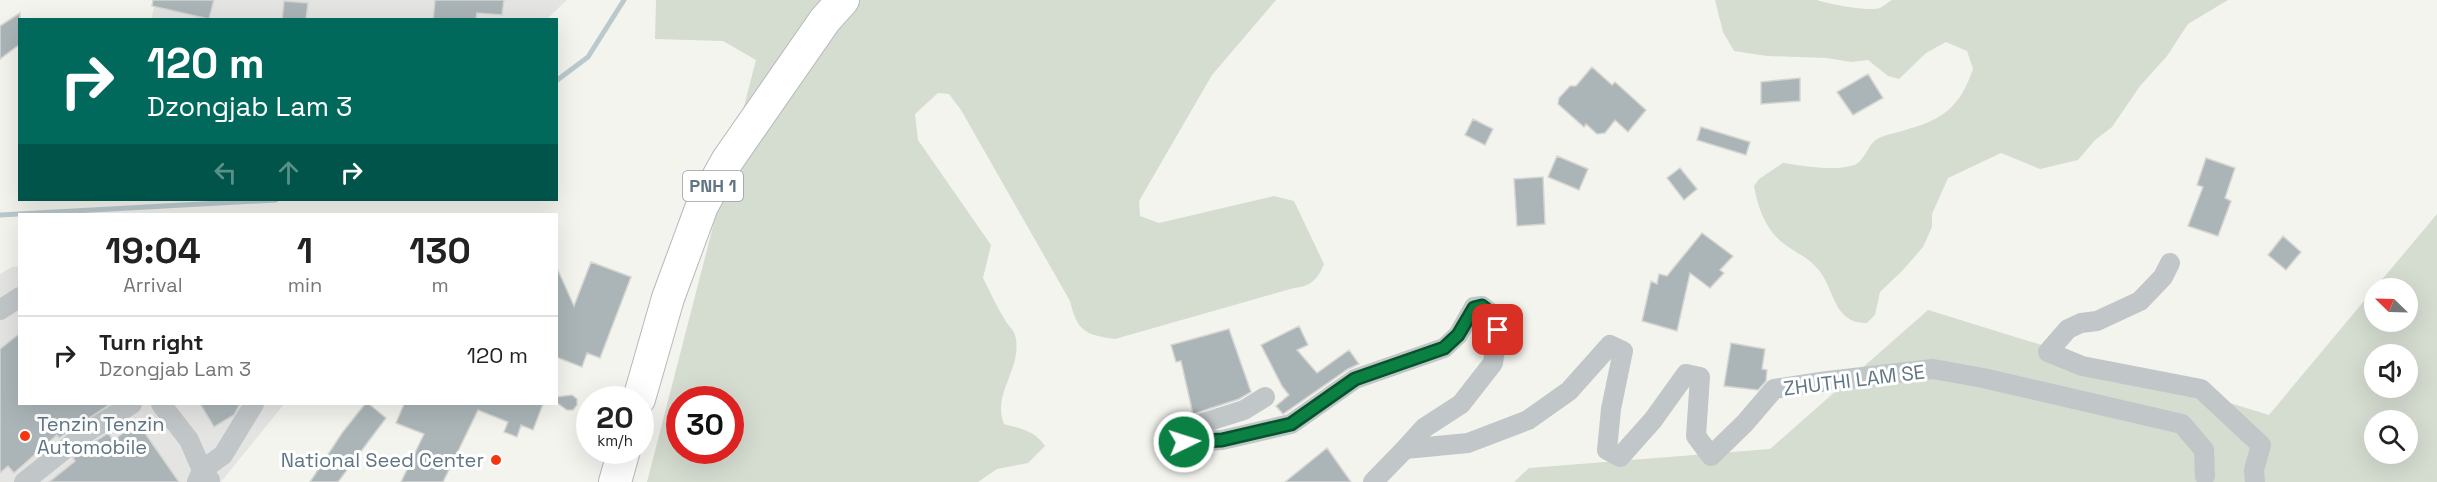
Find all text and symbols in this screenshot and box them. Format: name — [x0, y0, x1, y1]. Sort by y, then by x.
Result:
text: 120 m — [147, 37, 265, 90]
icon: right — [48, 42, 126, 120]
text: Dzongjab Lam 3 — [147, 89, 352, 124]
icon: left — [209, 156, 242, 189]
icon: ahead — [272, 156, 305, 189]
icon: right — [335, 156, 368, 189]
road number: PNH 1 — [683, 171, 743, 201]
text: 19:04 — [105, 228, 201, 274]
text: 1 — [297, 228, 313, 274]
text: 130 — [409, 228, 471, 274]
text: Arrival — [123, 272, 183, 298]
text: min — [288, 272, 322, 298]
text: m — [431, 272, 449, 298]
north arrow — [2364, 278, 2418, 332]
map controls — [2364, 278, 2418, 464]
pin — [1472, 304, 1523, 355]
icon: arrive — [1481, 313, 1514, 346]
text: Turn right — [99, 328, 204, 356]
icon: right — [48, 339, 81, 372]
text: 120 m — [467, 341, 528, 369]
button: sound — [2364, 344, 2418, 398]
text: Dzongjab Lam 3 — [99, 356, 251, 382]
street label: ZHUTHI LAM SE — [1782, 358, 1926, 402]
speed limit sign: 30 — [666, 386, 744, 464]
text: 20 — [596, 398, 634, 437]
position arrow — [1152, 410, 1216, 474]
button: search — [2364, 410, 2418, 464]
place label: Tenzin Tenzin Automobile — [37, 411, 165, 460]
marker: Tenzin Tenzin Automobile — [18, 429, 32, 443]
text: km/h — [597, 431, 633, 450]
place label: National Seed Center — [281, 447, 484, 473]
marker: National Seed Center — [489, 453, 503, 467]

